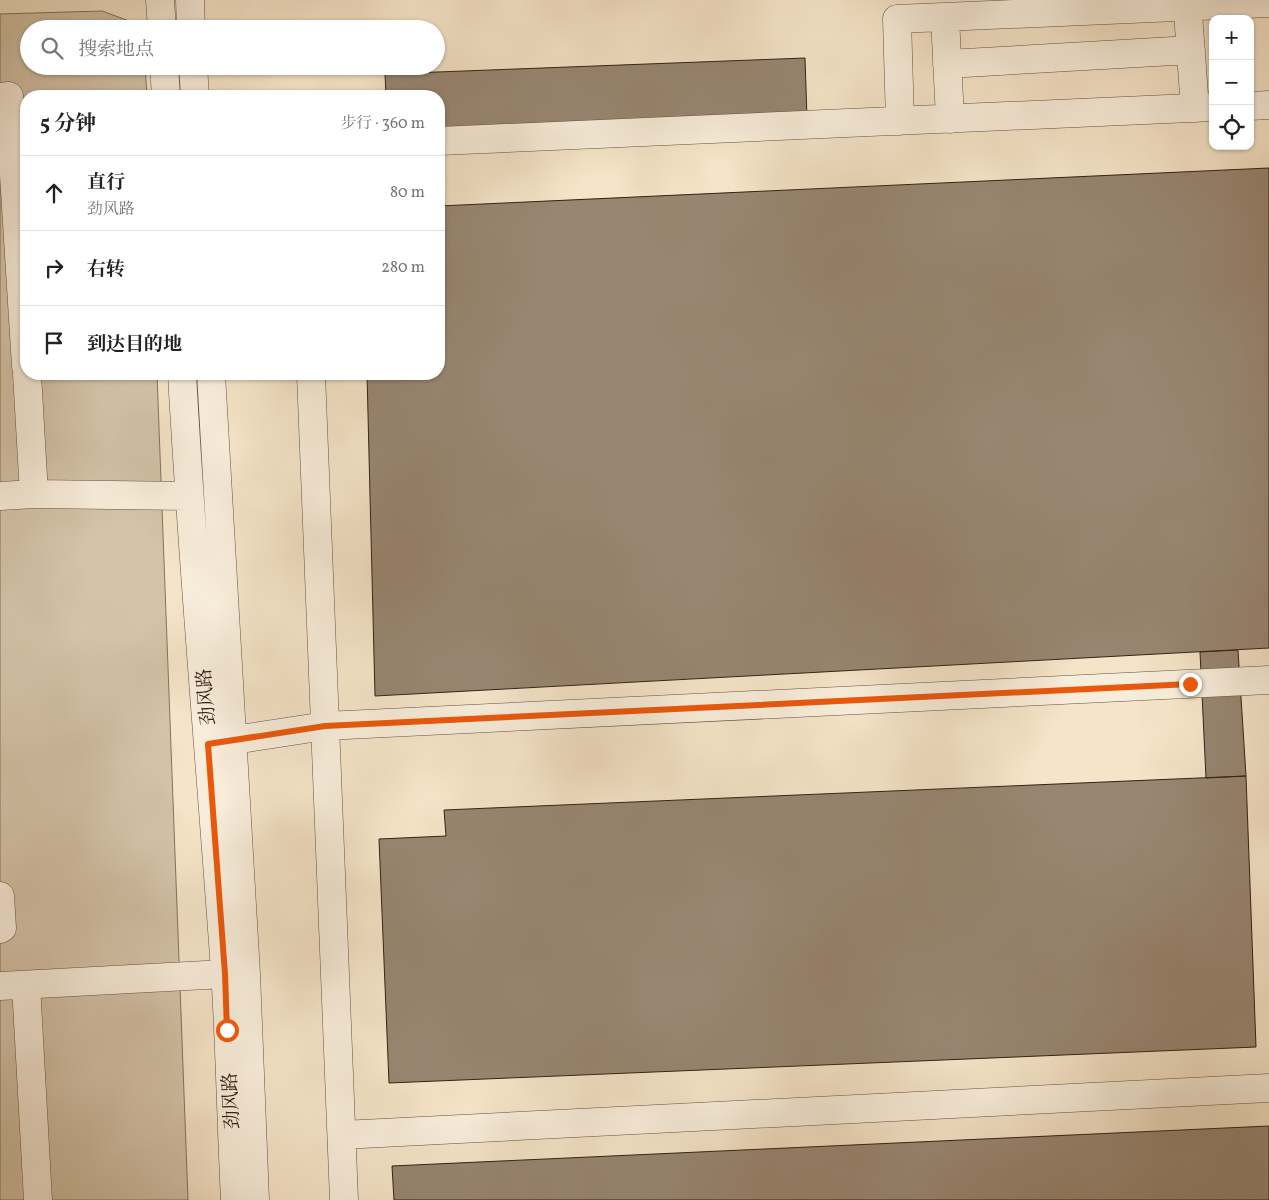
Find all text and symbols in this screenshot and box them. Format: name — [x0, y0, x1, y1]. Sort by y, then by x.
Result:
map controls — [1209, 15, 1254, 150]
button: + — [1209, 15, 1254, 60]
search box — [20, 20, 445, 75]
icon: search — [38, 34, 66, 62]
text: 搜索地点 — [78, 37, 154, 63]
button: − — [1209, 60, 1254, 105]
button: locate — [1209, 105, 1254, 150]
text: 5 分钟 — [40, 110, 96, 139]
text: 步行 · 360 m — [340, 113, 425, 135]
text: 直行 — [87, 170, 125, 196]
icon: ahead — [40, 179, 68, 207]
text: 80 m — [390, 182, 425, 204]
text: 劲风路 — [87, 199, 135, 221]
icon: right — [40, 254, 68, 282]
text: 右转 — [87, 257, 125, 283]
text: 280 m — [381, 257, 425, 279]
icon: arrive — [40, 329, 68, 357]
text: 到达目的地 — [87, 332, 182, 358]
street label: 劲风路 — [192, 667, 222, 726]
route end — [1179, 673, 1202, 696]
route start — [216, 1019, 239, 1042]
street label: 劲风路 — [218, 1072, 246, 1130]

